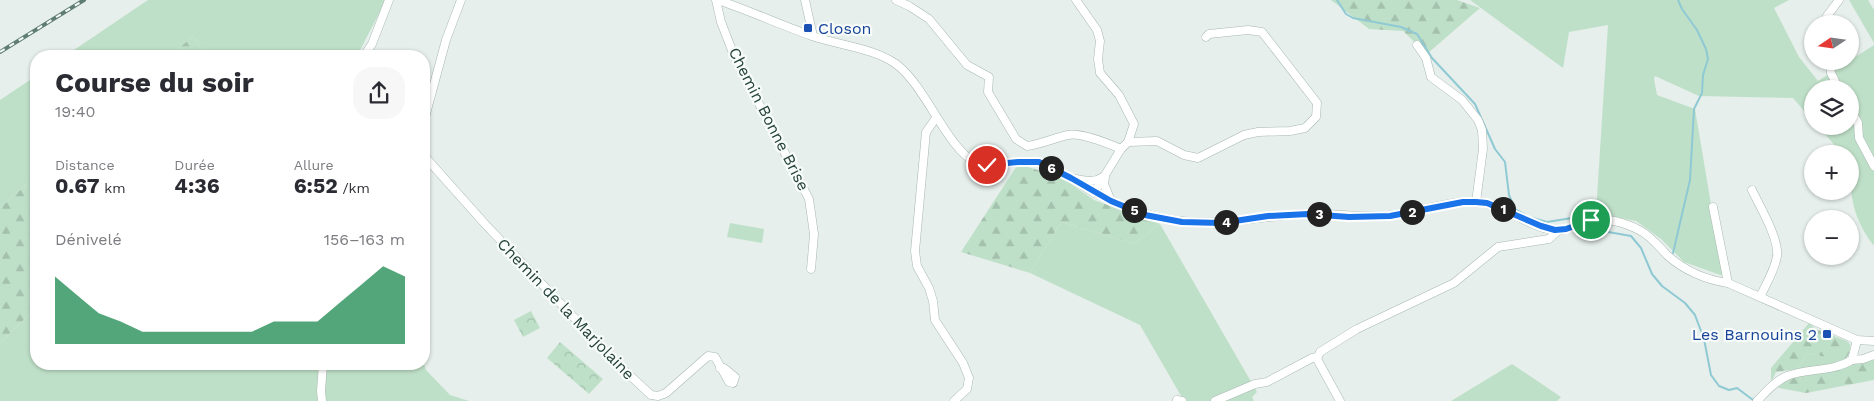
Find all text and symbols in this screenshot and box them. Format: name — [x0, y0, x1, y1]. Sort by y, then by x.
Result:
north arrow — [1804, 15, 1859, 70]
map controls — [1804, 15, 1859, 265]
place label: Closon — [818, 19, 871, 38]
marker: Closon — [802, 22, 814, 34]
street label: Chemin Bonne Brise — [725, 44, 813, 194]
text: Course du soir — [55, 66, 254, 99]
button: share — [353, 67, 405, 119]
button: layers — [1804, 80, 1859, 135]
text: 19:40 — [55, 102, 96, 121]
pin — [966, 144, 1008, 186]
button: + — [1804, 145, 1859, 200]
icon: check — [973, 151, 1001, 179]
pin: 6 — [1038, 156, 1064, 180]
text: Distance — [55, 157, 115, 173]
text: Durée — [174, 157, 215, 173]
text: Allure — [294, 157, 334, 173]
text: 6 — [1047, 160, 1056, 176]
text: 0.67 — [55, 173, 100, 198]
text: 4:36 — [174, 173, 220, 198]
text: 6:52 — [294, 173, 338, 198]
text: km — [100, 180, 126, 196]
text: /km — [338, 180, 370, 196]
pin: 1 — [1490, 196, 1516, 222]
pin: 5 — [1122, 198, 1146, 222]
pin — [1570, 199, 1612, 241]
pin: 2 — [1400, 200, 1424, 224]
text: 1 — [1500, 201, 1507, 217]
text: 5 — [1130, 202, 1139, 218]
pin: 3 — [1306, 202, 1332, 226]
text: 2 — [1408, 204, 1417, 220]
text: 3 — [1315, 206, 1324, 222]
icon: arrive — [1577, 206, 1605, 234]
pin: 4 — [1214, 210, 1238, 234]
button: − — [1804, 210, 1859, 265]
text: 4 — [1222, 214, 1231, 230]
text: Dénivelé — [55, 230, 122, 249]
text: 156–163 m — [324, 230, 405, 249]
street label: Chemin de la Marjolaine — [493, 234, 639, 384]
place label: Les Barnouins 2 — [1692, 325, 1817, 344]
marker: Les Barnouins 2 — [1821, 328, 1833, 340]

